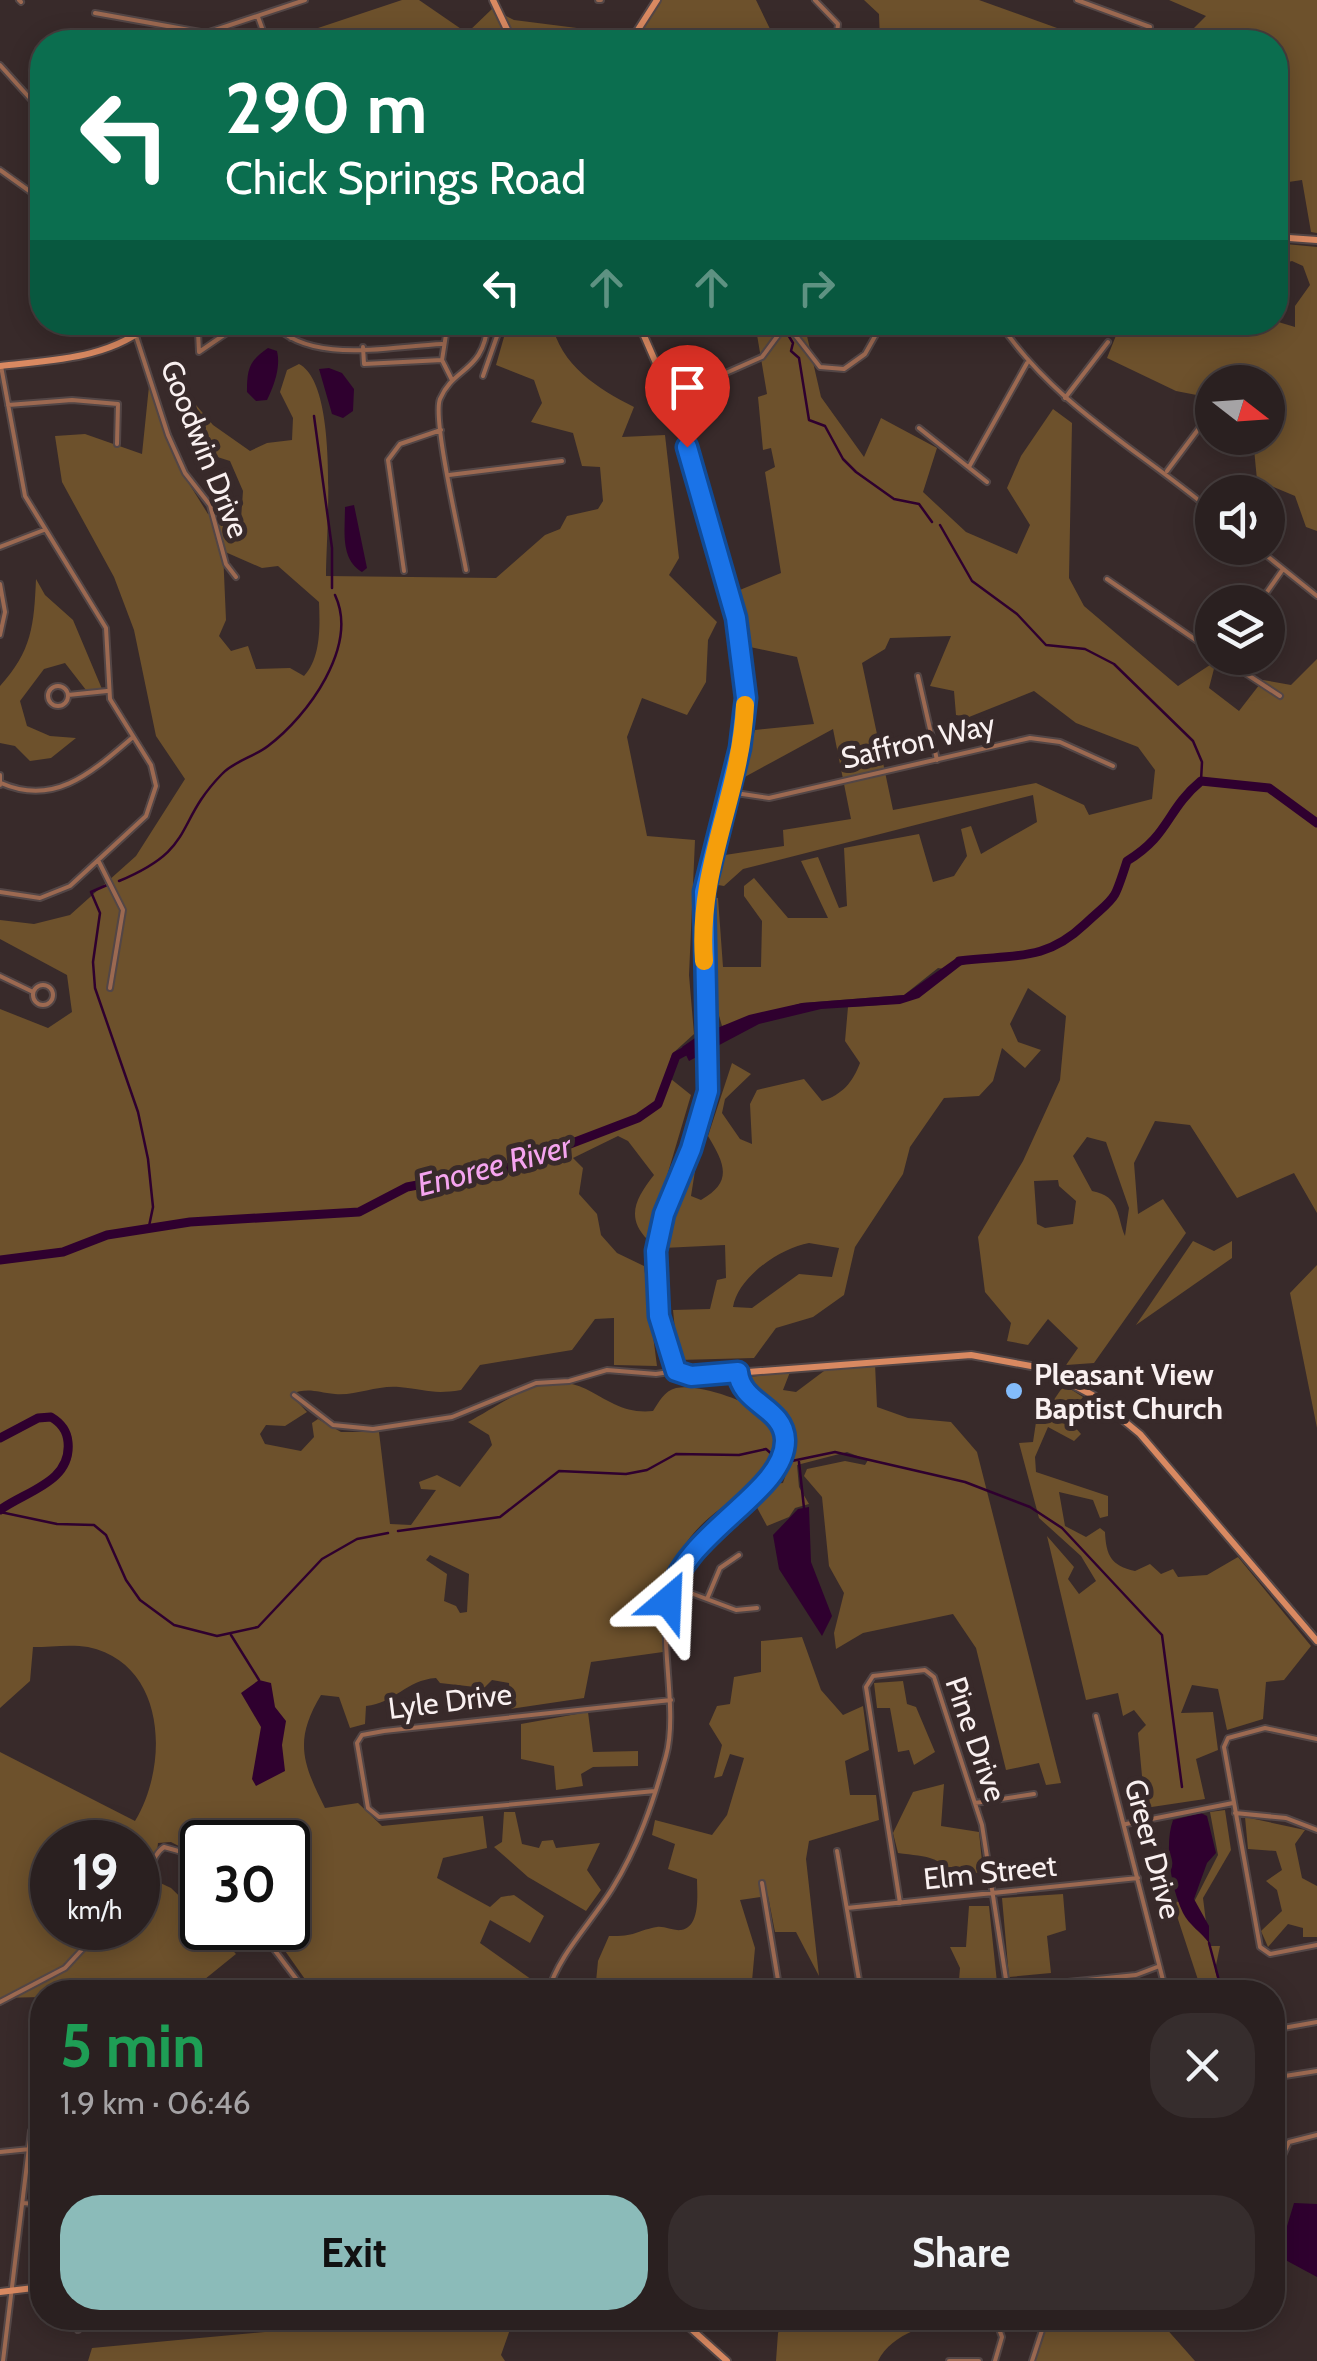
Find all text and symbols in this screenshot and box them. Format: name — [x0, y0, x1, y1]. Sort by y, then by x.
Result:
text: 290 m — [225, 65, 427, 151]
icon: left — [60, 70, 190, 200]
text: Chick Springs Road — [225, 151, 586, 205]
icon: left — [474, 260, 529, 315]
icon: ahead — [579, 260, 634, 315]
icon: ahead — [684, 260, 739, 315]
icon: right — [789, 260, 844, 315]
pin — [645, 345, 730, 448]
street label: Goodwin Drive — [153, 355, 257, 543]
icon: arrive — [660, 360, 715, 415]
north arrow — [1195, 365, 1285, 455]
map controls — [1195, 365, 1285, 675]
button: sound — [1195, 475, 1285, 565]
button: layers — [1195, 585, 1285, 675]
street label: Saffron Way — [837, 705, 999, 777]
water label: Enoree River — [413, 1125, 576, 1204]
place label: Pleasant View Baptist Church — [1034, 1356, 1223, 1427]
marker: Pleasant View Baptist Church — [1003, 1380, 1025, 1402]
position arrow — [616, 1549, 720, 1653]
street label: Pine Drive — [937, 1672, 1015, 1806]
street label: Lyle Drive — [386, 1675, 514, 1727]
street label: Greer Drive — [1117, 1775, 1189, 1923]
speed limit sign: 30 — [180, 1820, 310, 1950]
text: 19 — [72, 1842, 118, 1903]
street label: Elm Street — [921, 1847, 1059, 1897]
text: km/h — [68, 1895, 122, 1925]
text: 5 min — [60, 2009, 205, 2082]
button: close — [1150, 2013, 1255, 2118]
text: 1.9 km · 06:46 — [60, 2083, 251, 2122]
button: Exit — [60, 2195, 648, 2310]
button: Share — [668, 2195, 1255, 2310]

